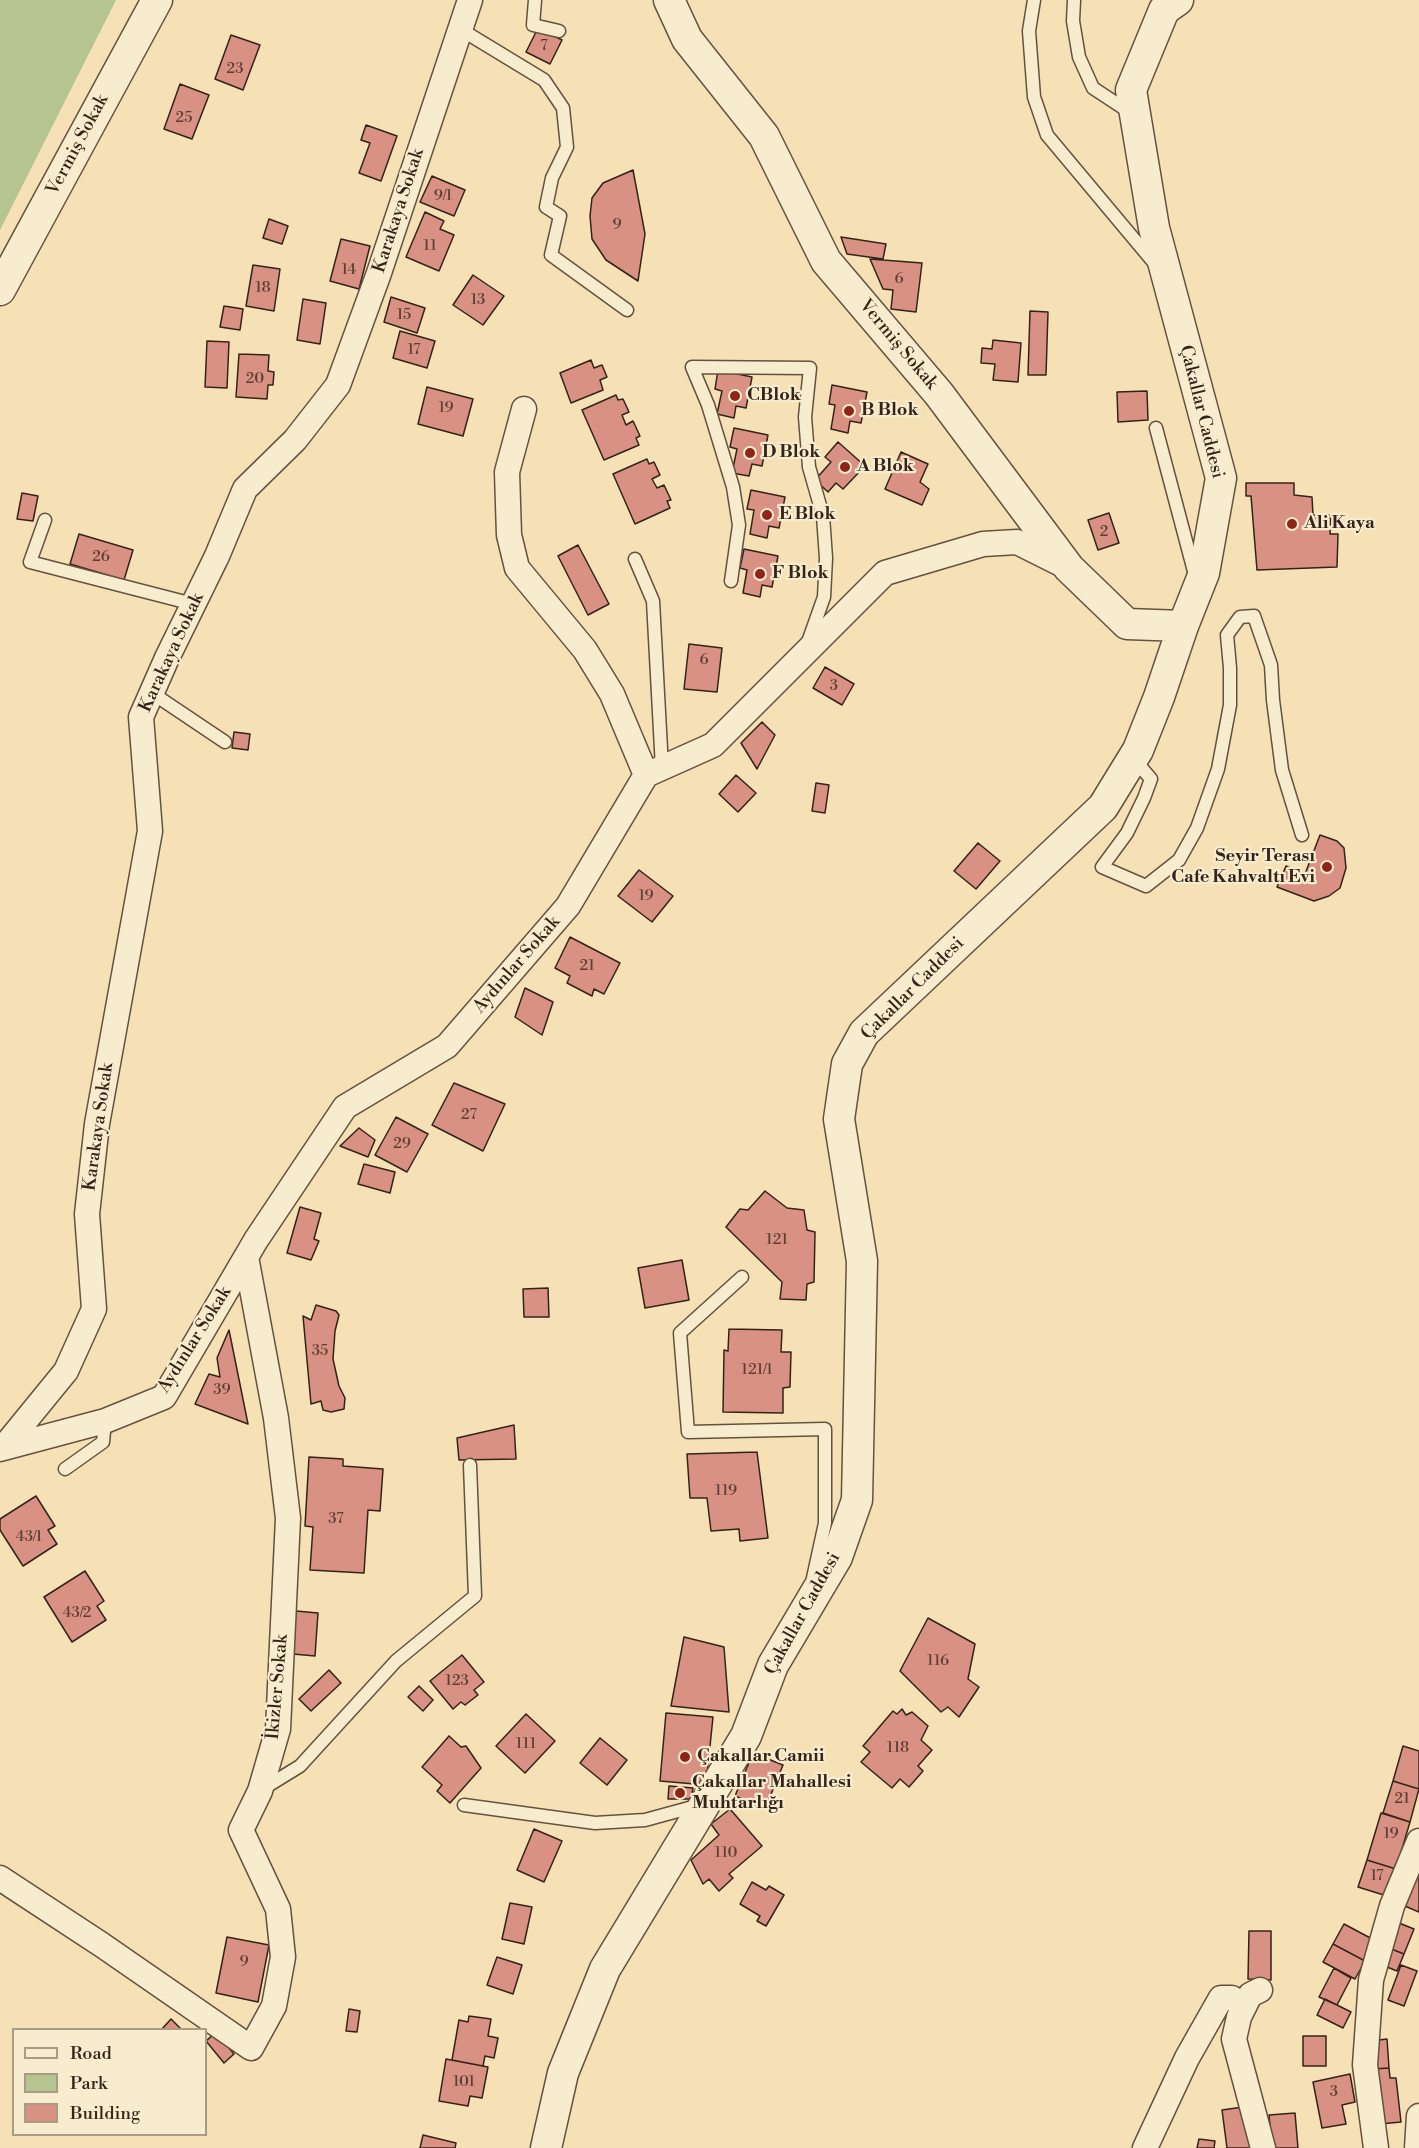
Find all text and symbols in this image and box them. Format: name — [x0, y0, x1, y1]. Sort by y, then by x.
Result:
house number: 7 — [540, 37, 548, 55]
house number: 23 — [227, 60, 243, 78]
street label: Vermiş Sokak — [42, 91, 114, 199]
house number: 25 — [176, 109, 192, 127]
street label: Karakaya Sokak — [369, 146, 429, 276]
house number: 9/1 — [434, 187, 452, 205]
house number: 9 — [612, 216, 622, 234]
house number: 11 — [423, 237, 437, 255]
house number: 14 — [342, 261, 356, 279]
house number: 6 — [894, 270, 904, 288]
house number: 18 — [255, 279, 271, 297]
house number: 13 — [471, 291, 485, 309]
street label: Vermiş Sokak — [854, 296, 942, 394]
house number: 15 — [397, 306, 411, 324]
house number: 17 — [407, 341, 421, 359]
street label: Çakallar Caddesi — [1174, 343, 1228, 481]
house number: 20 — [246, 370, 264, 388]
place label: CBlok — [747, 385, 801, 407]
marker: CBlok — [728, 389, 742, 403]
house number: 19 — [438, 399, 454, 417]
place label: B Blok — [861, 400, 919, 422]
marker: B Blok — [842, 404, 856, 418]
place label: D Blok — [762, 442, 820, 464]
marker: D Blok — [743, 446, 757, 460]
place label: A Blok — [857, 456, 914, 478]
marker: A Blok — [838, 460, 852, 474]
place label: E Blok — [779, 504, 836, 526]
marker: E Blok — [760, 508, 774, 522]
place label: Ali Kaya — [1304, 513, 1375, 535]
marker: Ali Kaya — [1285, 517, 1299, 531]
house number: 2 — [1100, 523, 1108, 541]
house number: 26 — [92, 548, 110, 566]
place label: F Blok — [772, 563, 829, 585]
marker: F Blok — [753, 567, 767, 581]
street label: Karakaya Sokak — [135, 590, 209, 716]
house number: 6 — [699, 651, 709, 669]
house number: 3 — [830, 677, 838, 695]
place label: Seyir Terası Cafe Kahvaltı Evi — [1171, 846, 1315, 888]
marker: Seyir Terası Cafe Kahvaltı Evi — [1320, 860, 1334, 874]
house number: 19 — [638, 887, 654, 905]
street label: Aydınlar Sokak — [469, 912, 565, 1018]
street label: Çakallar Caddesi — [857, 933, 969, 1045]
house number: 21 — [579, 957, 595, 975]
street label: Karakaya Sokak — [79, 1062, 119, 1192]
house number: 27 — [461, 1106, 477, 1124]
house number: 29 — [393, 1135, 411, 1153]
house number: 121 — [766, 1231, 788, 1249]
street label: Aydınlar Sokak — [154, 1283, 236, 1397]
house number: 35 — [312, 1342, 328, 1360]
house number: 121/1 — [741, 1361, 773, 1379]
house number: 39 — [213, 1381, 231, 1399]
house number: 119 — [715, 1482, 737, 1500]
house number: 37 — [328, 1510, 344, 1528]
house number: 43/1 — [16, 1528, 42, 1546]
street label: Çakallar Caddesi — [760, 1549, 846, 1679]
house number: 43/2 — [63, 1604, 91, 1622]
street label: İkizler Sokak — [263, 1633, 293, 1741]
house number: 116 — [927, 1652, 949, 1670]
house number: 123 — [445, 1672, 469, 1690]
house number: 111 — [516, 1735, 536, 1753]
house number: 118 — [887, 1739, 909, 1757]
place label: Çakallar Camii — [697, 1746, 825, 1768]
marker: Çakallar Camii — [678, 1750, 692, 1764]
place label: Çakallar Mahallesi Muhtarlığı — [692, 1772, 851, 1814]
marker: Çakallar Mahallesi Muhtarlığı — [673, 1786, 687, 1800]
house number: 21 — [1394, 1790, 1410, 1808]
house number: 19 — [1383, 1825, 1399, 1843]
house number: 110 — [715, 1844, 737, 1862]
house number: 17 — [1370, 1867, 1384, 1885]
house number: 9 — [239, 1953, 249, 1971]
legend — [12, 2028, 207, 2136]
text: Road — [70, 2042, 112, 2065]
text: Park — [70, 2072, 107, 2095]
house number: 101 — [453, 2073, 475, 2091]
house number: 3 — [1330, 2083, 1338, 2101]
text: Building — [70, 2102, 140, 2125]

